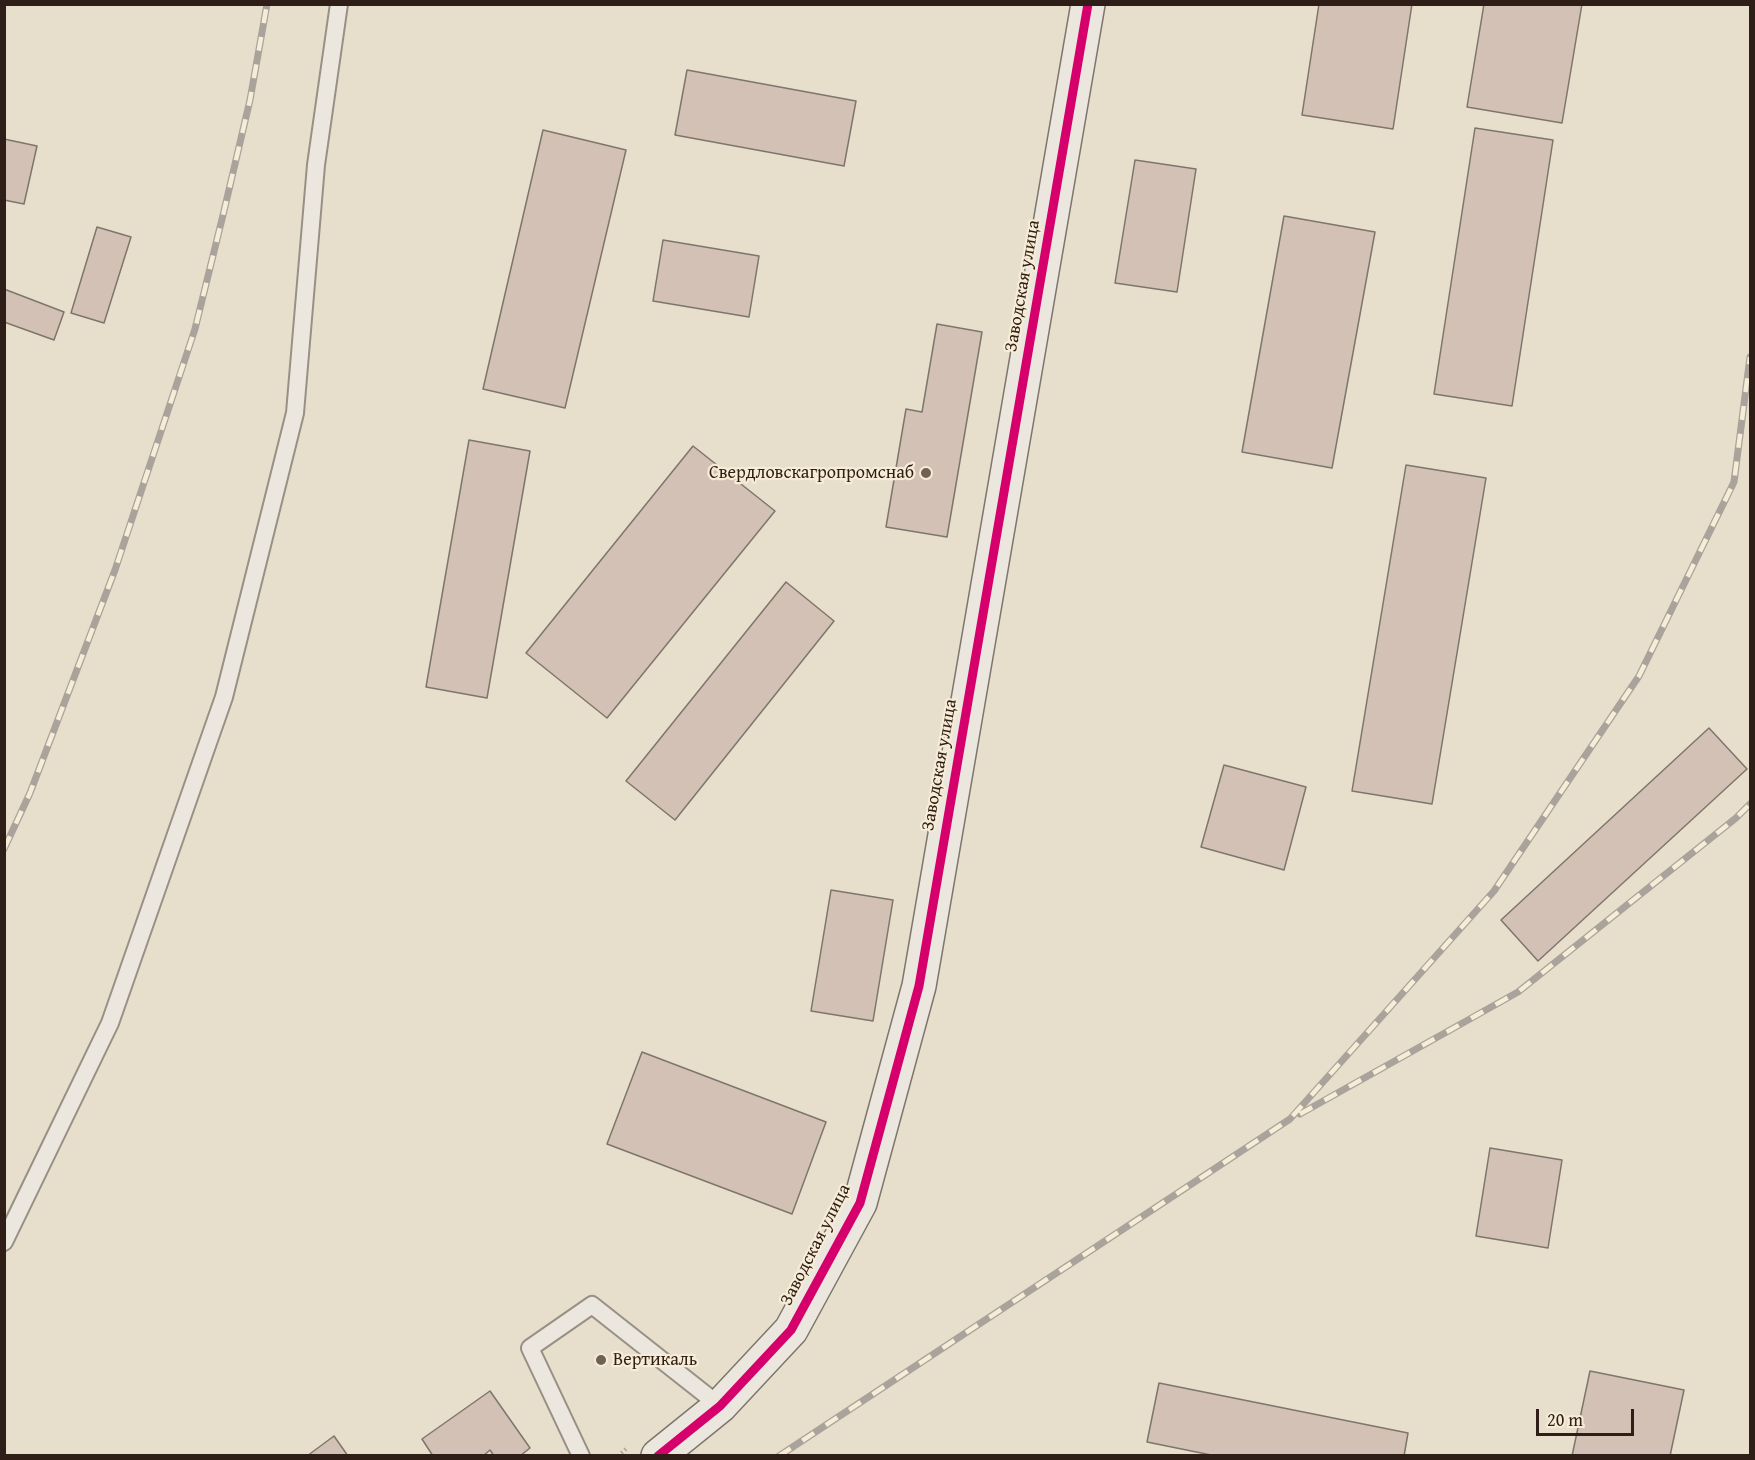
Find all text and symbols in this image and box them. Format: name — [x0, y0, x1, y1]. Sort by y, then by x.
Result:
street label: Заводская улица — [1001, 219, 1045, 353]
place label: Свердловскагропромснаб — [709, 462, 914, 484]
marker: Свердловскагропромснаб — [919, 466, 933, 480]
street label: Заводская улица — [918, 698, 962, 832]
street label: Заводская улица — [776, 1181, 856, 1309]
place label: Вертикаль — [613, 1349, 697, 1371]
marker: Вертикаль — [594, 1353, 608, 1367]
scale bar — [1539, 1397, 1636, 1435]
text: 20 m — [1547, 1406, 1583, 1433]

